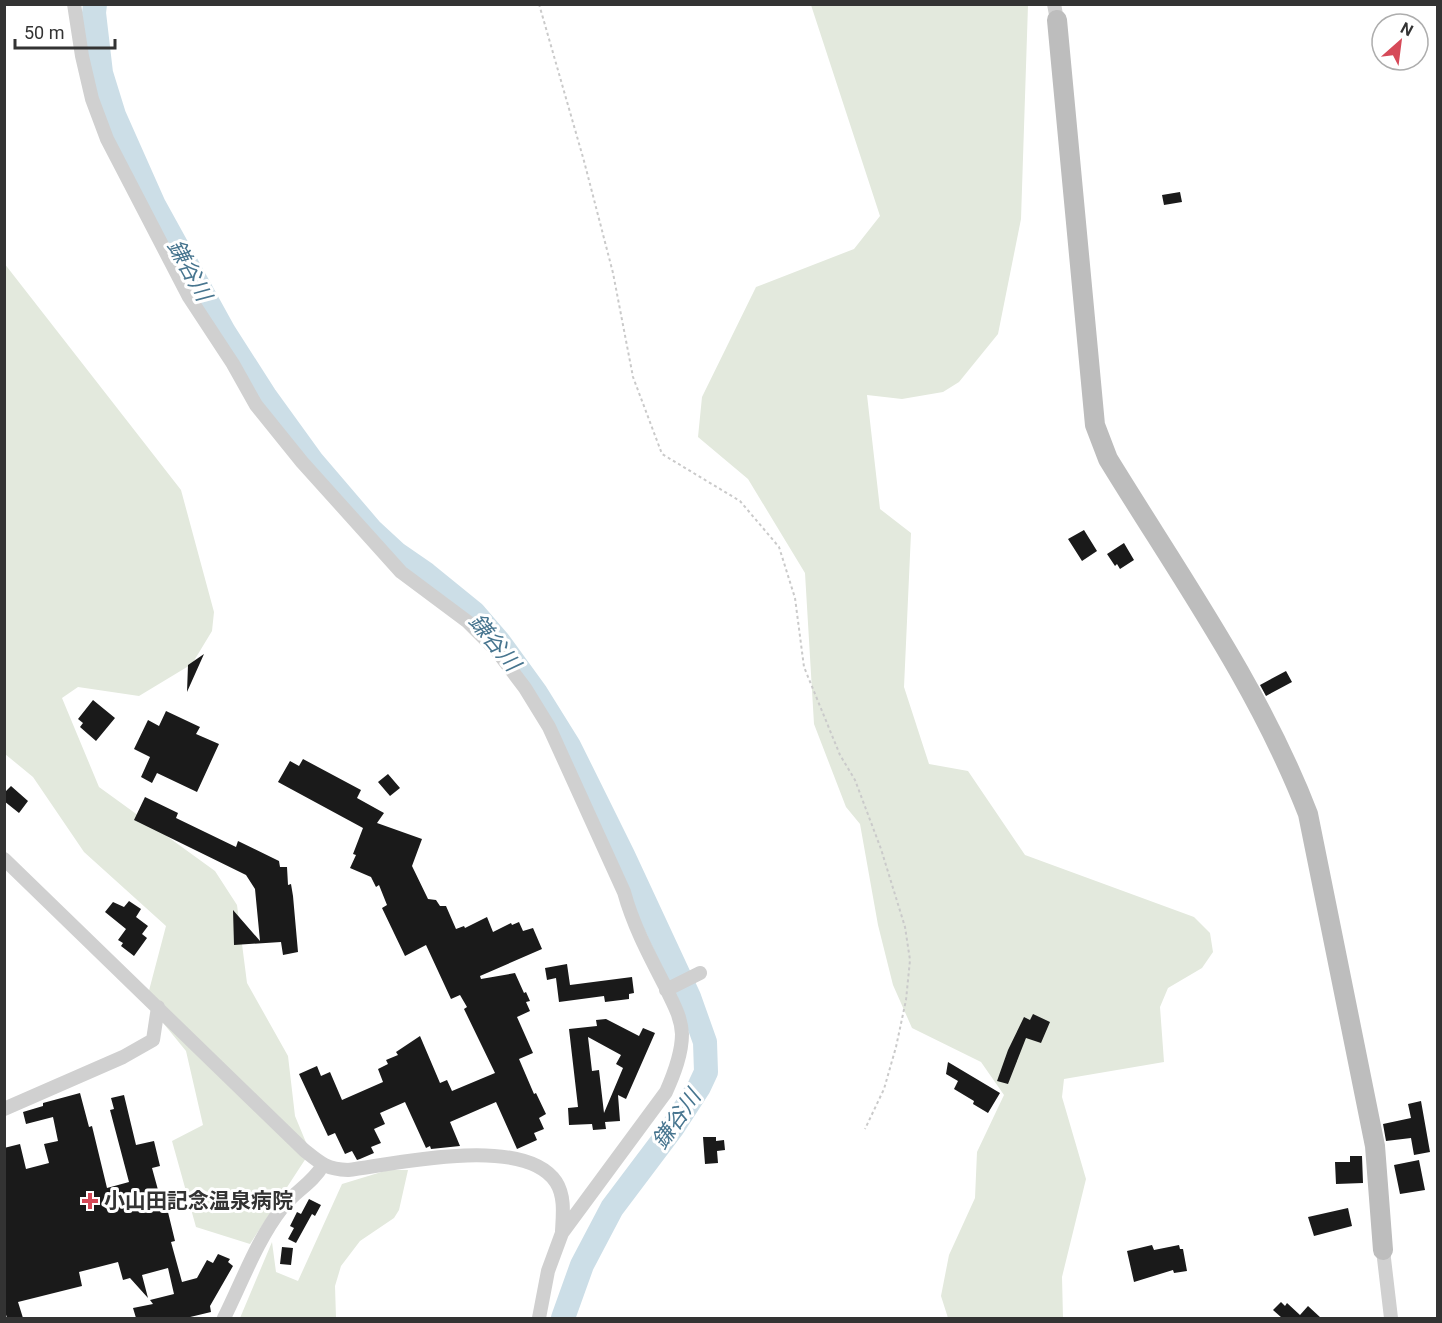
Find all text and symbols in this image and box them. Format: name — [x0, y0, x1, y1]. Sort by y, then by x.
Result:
scale bar — [15, 12, 116, 50]
north arrow — [1370, 12, 1430, 72]
text: N — [1397, 18, 1416, 40]
text: 50 m — [24, 22, 64, 43]
water label: 鎌谷川 — [163, 235, 217, 307]
water label: 鎌谷川 — [464, 609, 526, 677]
water label: 鎌谷川 — [647, 1083, 707, 1153]
place label: 小山田記念温泉病院 — [104, 1189, 293, 1213]
marker: 小山田記念温泉病院 — [81, 1192, 99, 1210]

